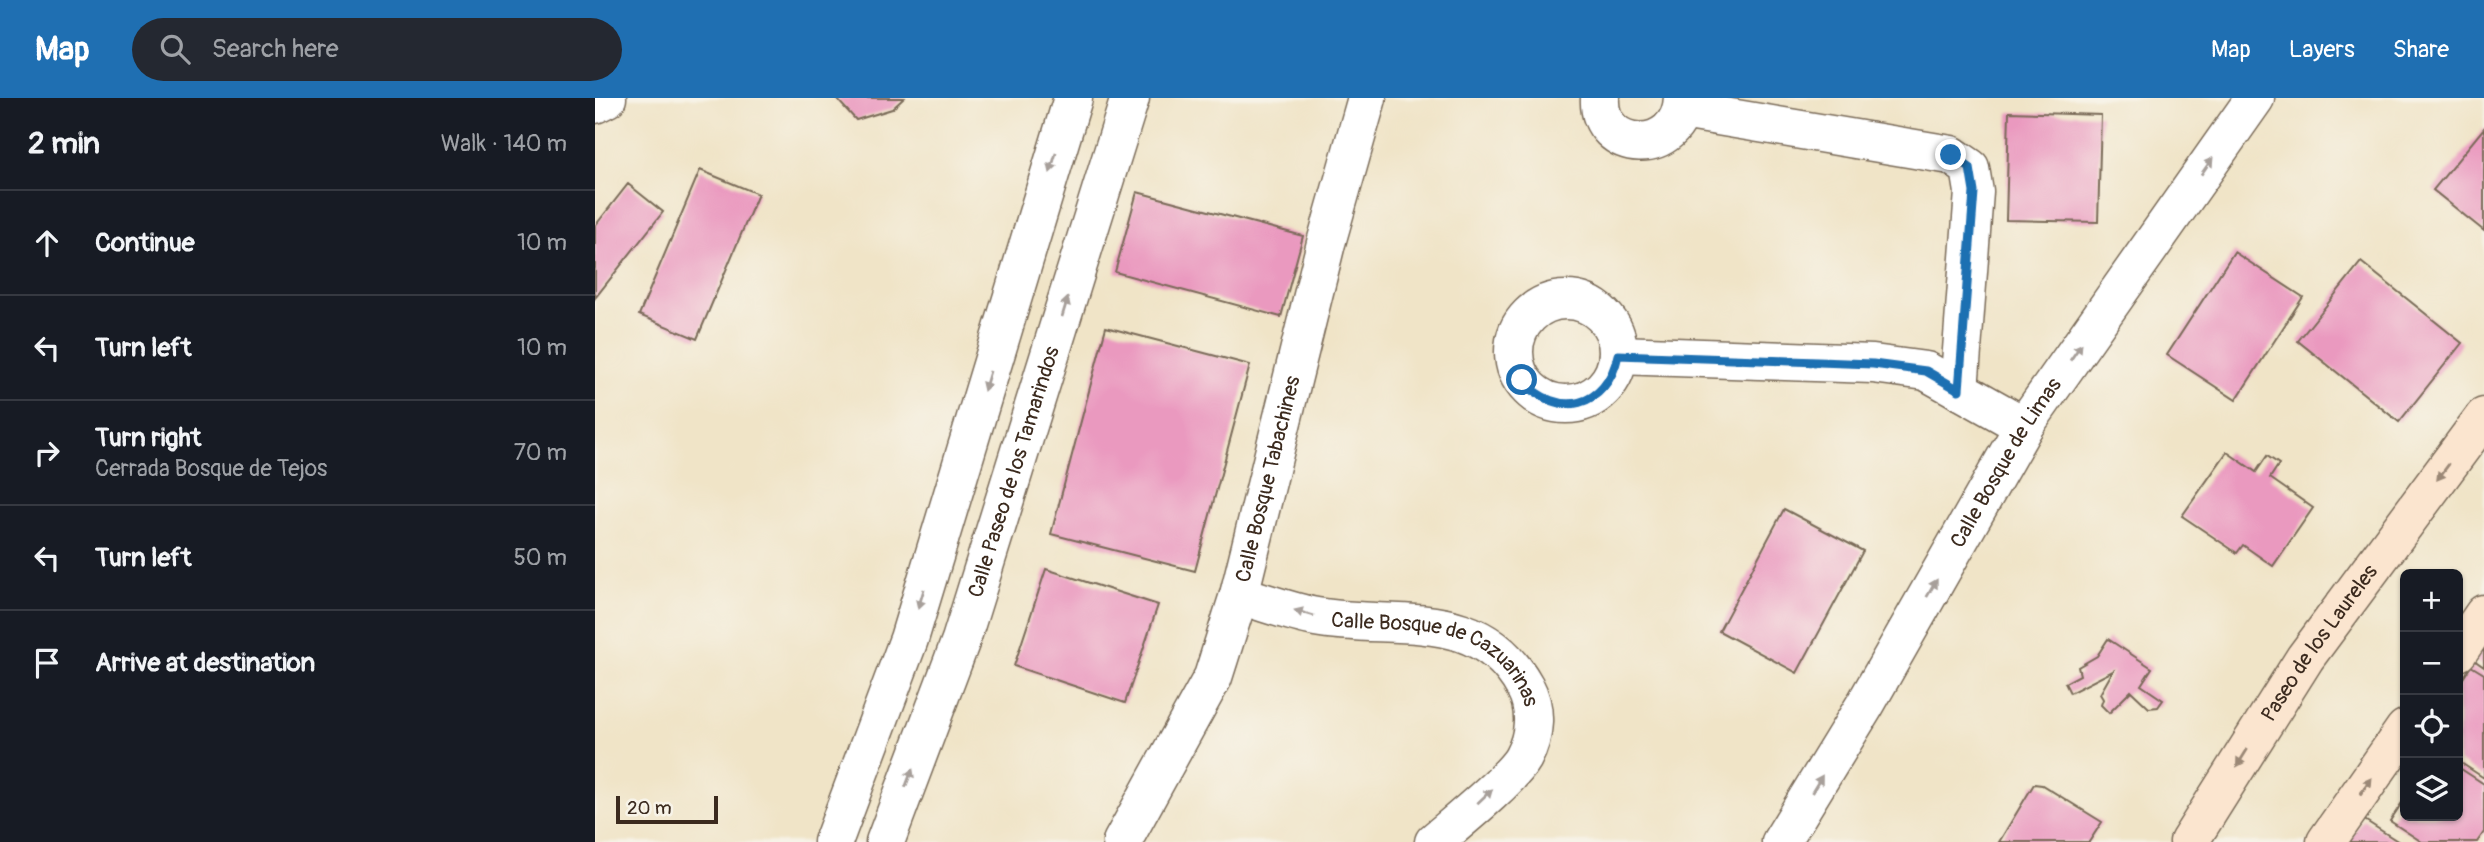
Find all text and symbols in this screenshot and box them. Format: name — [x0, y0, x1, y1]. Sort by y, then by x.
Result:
search box — [132, 18, 622, 81]
text: Map — [35, 29, 90, 70]
icon: search — [156, 30, 194, 68]
text: Search here — [212, 33, 339, 65]
text: Map — [2211, 35, 2251, 64]
text: Layers — [2289, 35, 2355, 64]
text: Share — [2393, 35, 2449, 64]
text: 2 min — [28, 125, 100, 162]
text: Walk · 140 m — [441, 129, 567, 158]
route end — [1935, 139, 1966, 170]
one-way arrow — [1047, 153, 1057, 174]
one-way arrow — [2200, 157, 2214, 175]
icon: ahead — [28, 224, 66, 262]
text: Continue — [95, 227, 195, 259]
text: 10 m — [517, 228, 567, 257]
one-way arrow — [1060, 296, 1071, 317]
icon: left — [28, 329, 66, 367]
text: Turn left — [95, 332, 191, 364]
text: 10 m — [517, 333, 567, 362]
street label: Calle Paseo de los Tamarindos — [962, 343, 1066, 601]
one-way arrow — [2069, 343, 2083, 361]
route start — [1506, 364, 1537, 395]
one-way arrow — [981, 371, 991, 392]
street label: Calle Bosque Tabachines — [1230, 372, 1307, 585]
street label: Calle Bosque de Limas — [1944, 372, 2068, 553]
text: Turn right — [95, 422, 201, 454]
icon: right — [28, 434, 66, 472]
text: 70 m — [514, 438, 567, 467]
text: Cerrada Bosque de Tejos — [95, 454, 327, 483]
one-way arrow — [2437, 463, 2451, 481]
icon: left — [28, 539, 66, 577]
text: Turn left — [95, 542, 191, 574]
text: 50 m — [513, 543, 567, 572]
street label: Paseo de los Laureles — [2255, 559, 2384, 727]
map controls — [2400, 569, 2463, 821]
button: + — [2400, 569, 2463, 632]
one-way arrow — [1926, 578, 1938, 597]
one-way arrow — [915, 588, 925, 609]
street label: Calle Bosque de Cazuarinas — [1330, 606, 1545, 710]
one-way arrow — [1293, 608, 1314, 618]
button: − — [2400, 632, 2463, 695]
icon: arrive — [28, 644, 66, 682]
text: Arrive at destination — [95, 647, 315, 679]
button: locate — [2400, 695, 2463, 758]
one-way arrow — [2236, 749, 2249, 768]
button: layers — [2400, 758, 2463, 821]
one-way arrow — [903, 768, 914, 789]
one-way arrow — [1811, 775, 1824, 794]
one-way arrow — [2359, 777, 2373, 795]
one-way arrow — [1476, 788, 1494, 804]
scale bar — [616, 793, 717, 825]
text: 20 m — [627, 796, 672, 820]

